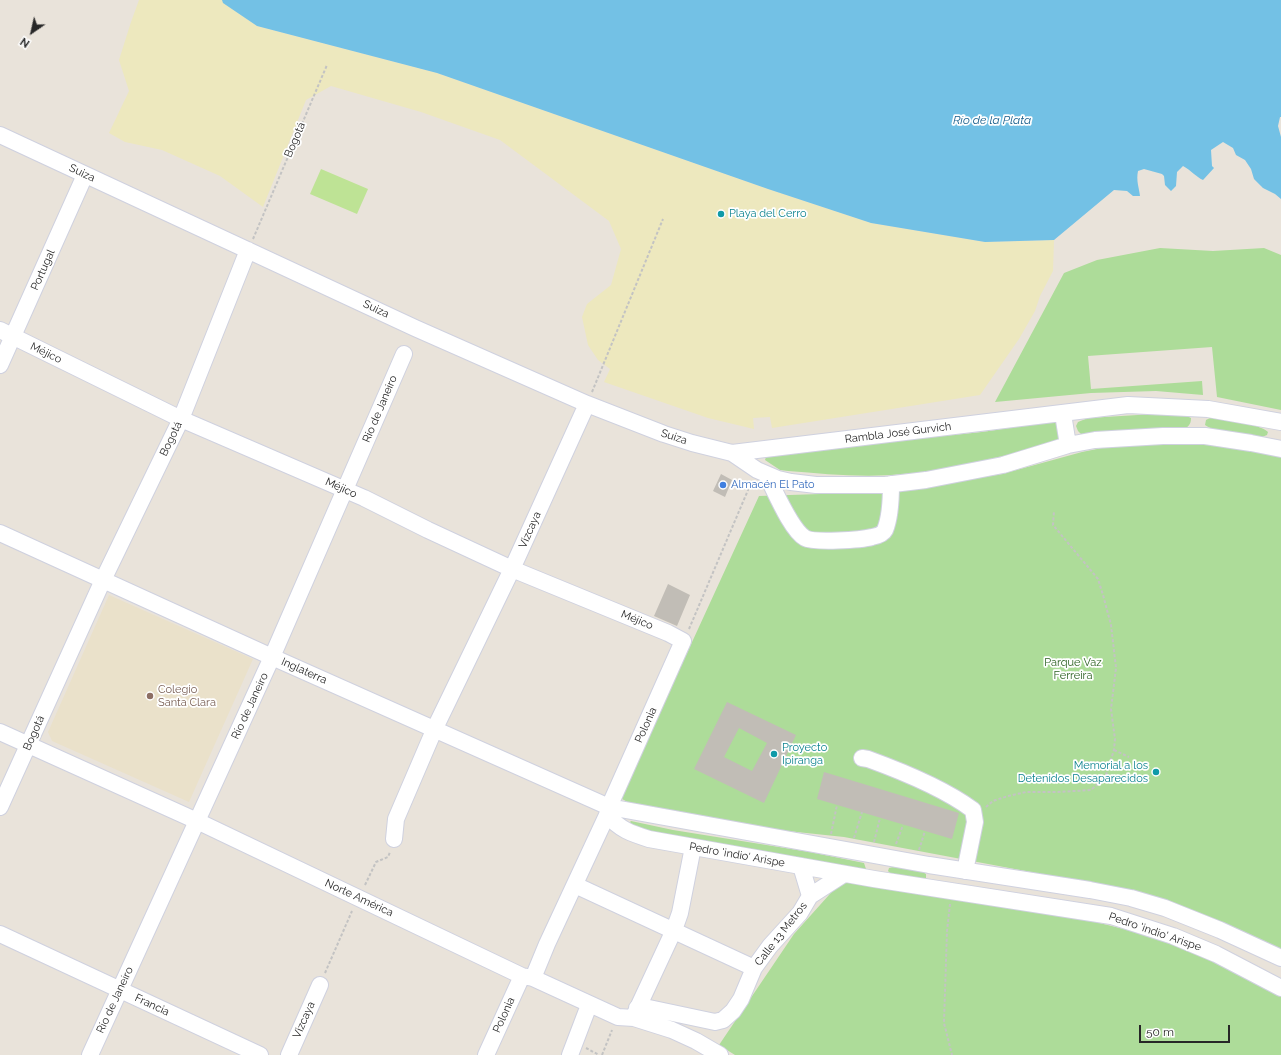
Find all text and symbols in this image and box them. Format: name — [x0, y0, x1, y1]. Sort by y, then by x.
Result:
north arrow — [12, 12, 52, 52]
text: N — [18, 35, 32, 50]
water label: Río de la Plata — [953, 113, 1031, 127]
street label: Bogotá — [282, 120, 308, 160]
street label: Suiza — [67, 161, 97, 185]
place label: Playa del Cerro — [729, 207, 806, 221]
marker: Playa del Cerro — [716, 209, 726, 219]
street label: Portugal — [28, 248, 58, 292]
street label: Suiza — [361, 297, 391, 321]
street label: Méjico — [28, 340, 64, 366]
street label: Río de Janeiro — [360, 373, 400, 445]
street label: Bogotá — [157, 420, 185, 458]
street label: Rambla José Gurvich — [844, 420, 952, 446]
street label: Suiza — [659, 427, 689, 447]
street label: Méjico — [323, 475, 359, 501]
place label: Almacén El Pato — [731, 478, 815, 492]
marker: Almacén El Pato — [718, 480, 728, 490]
street label: Vizcaya — [516, 510, 544, 550]
street label: Méjico — [619, 608, 655, 632]
street label: Inglaterra — [279, 655, 329, 687]
park label: Parque Vaz Ferreira — [1044, 656, 1102, 682]
street label: Río de Janeiro — [229, 671, 271, 741]
place label: Colegio Santa Clara — [158, 683, 216, 709]
marker: Colegio Santa Clara — [145, 691, 155, 701]
street label: Polonia — [632, 705, 660, 745]
street label: Bogotá — [20, 714, 48, 752]
place label: Proyecto Ipiranga — [782, 741, 827, 767]
marker: Proyecto Ipiranga — [769, 749, 779, 759]
place label: Memorial a los Detenidos Desaparecidos — [1018, 759, 1148, 785]
marker: Memorial a los Detenidos Desaparecidos — [1151, 767, 1161, 777]
street label: Pedro 'indio' Arispe — [688, 840, 786, 870]
street label: Norte América — [323, 876, 395, 920]
street label: Calle 13 Metros — [752, 899, 810, 969]
street label: Pedro 'indio' Arispe — [1107, 910, 1203, 954]
street label: Río de Janeiro — [94, 965, 136, 1035]
street label: Francia — [133, 991, 171, 1019]
street label: Polonia — [490, 995, 518, 1035]
street label: Vizcaya — [290, 1000, 318, 1040]
scale bar — [1141, 1017, 1232, 1043]
text: 50 m — [1146, 1025, 1174, 1039]

